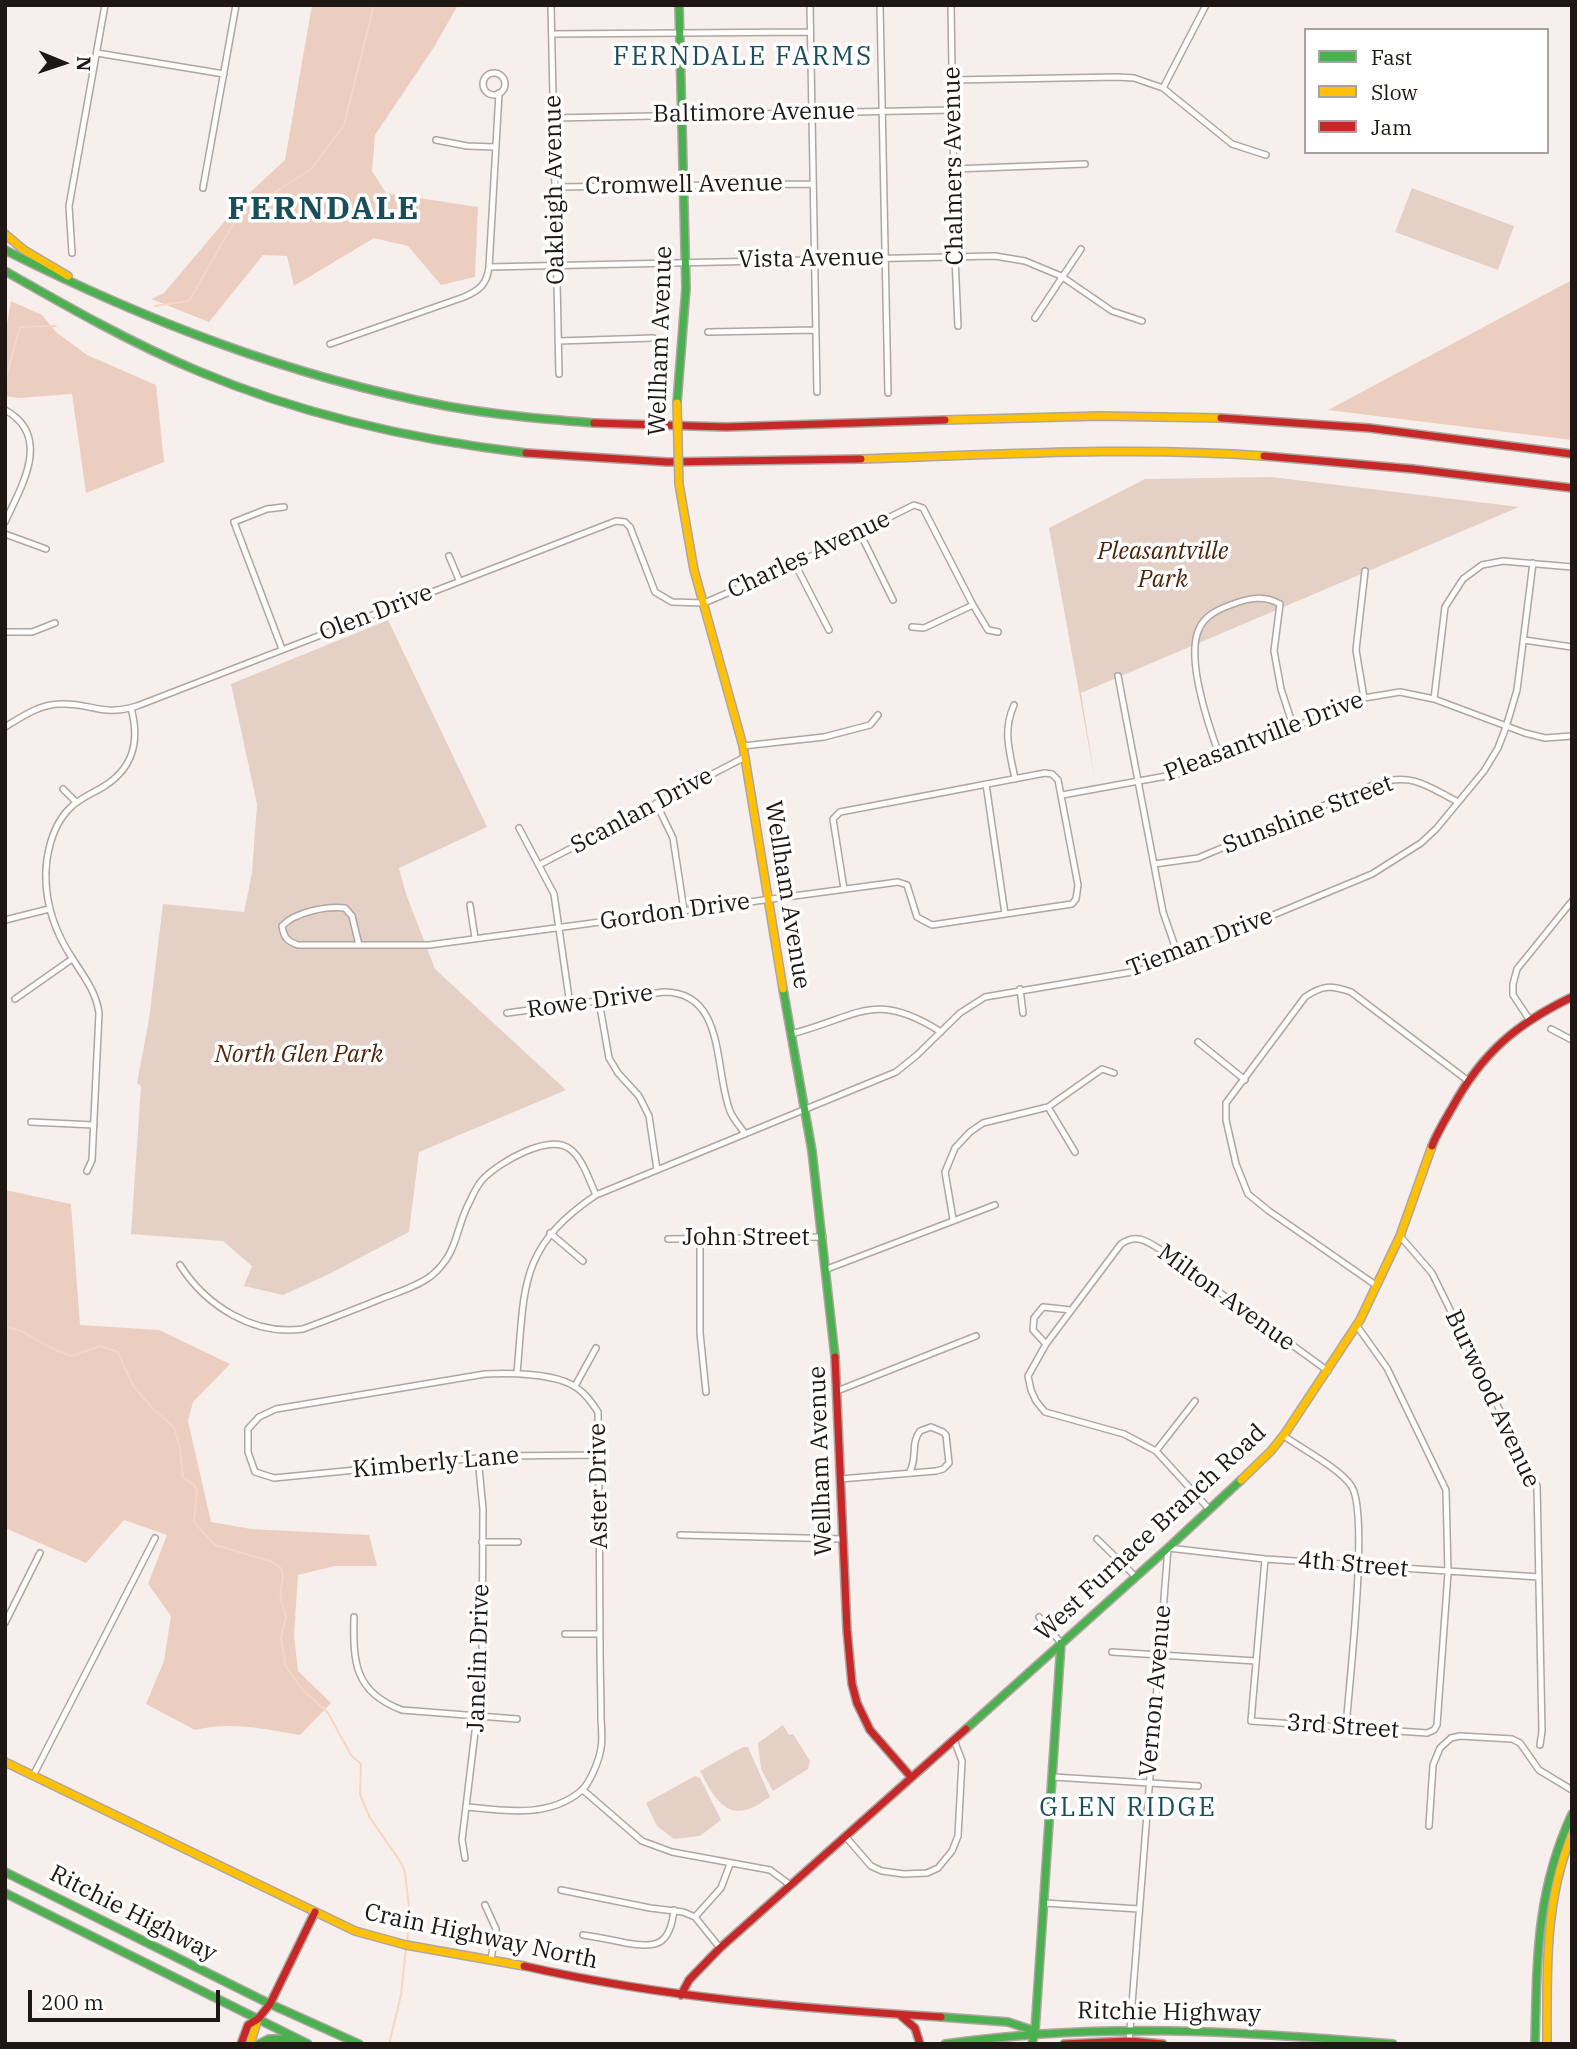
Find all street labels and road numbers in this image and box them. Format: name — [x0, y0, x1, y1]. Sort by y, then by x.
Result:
street label: Chalmers Avenue — [938, 66, 970, 266]
street label: Oakleigh Avenue — [539, 95, 571, 285]
street label: Baltimore Avenue — [653, 97, 855, 129]
street label: Cromwell Avenue — [585, 169, 783, 201]
street label: Vista Avenue — [738, 243, 884, 275]
street label: Wellham Avenue — [643, 245, 679, 437]
street label: Charles Avenue — [723, 505, 895, 605]
street label: Olen Drive — [315, 578, 437, 648]
street label: Pleasantville Drive — [1160, 686, 1368, 788]
street label: Scanlan Drive — [566, 762, 718, 860]
street label: Sunshine Street — [1219, 769, 1397, 861]
street label: Wellham Avenue — [758, 799, 816, 991]
street label: Gordon Drive — [598, 887, 752, 937]
street label: Tieman Drive — [1123, 902, 1277, 984]
street label: Rowe Drive — [525, 979, 655, 1025]
street label: John Street — [682, 1224, 810, 1252]
street label: Milton Avenue — [1152, 1238, 1300, 1358]
street label: Burwood Avenue — [1438, 1306, 1546, 1492]
street label: Wellham Avenue — [803, 1365, 839, 1557]
street label: West Furnace Branch Road — [1030, 1419, 1272, 1647]
street label: Aster Drive — [584, 1423, 614, 1549]
street label: Kimberly Lane — [352, 1441, 520, 1485]
street label: 4th Street — [1297, 1546, 1409, 1584]
street label: Janelin Drive — [462, 1583, 496, 1733]
street label: Vernon Avenue — [1134, 1604, 1178, 1778]
street label: 3rd Street — [1286, 1709, 1400, 1745]
street label: Ritchie Highway — [45, 1859, 221, 1969]
street label: Crain Highway North — [362, 1898, 600, 1976]
street label: Ritchie Highway — [1077, 1997, 1261, 2029]

